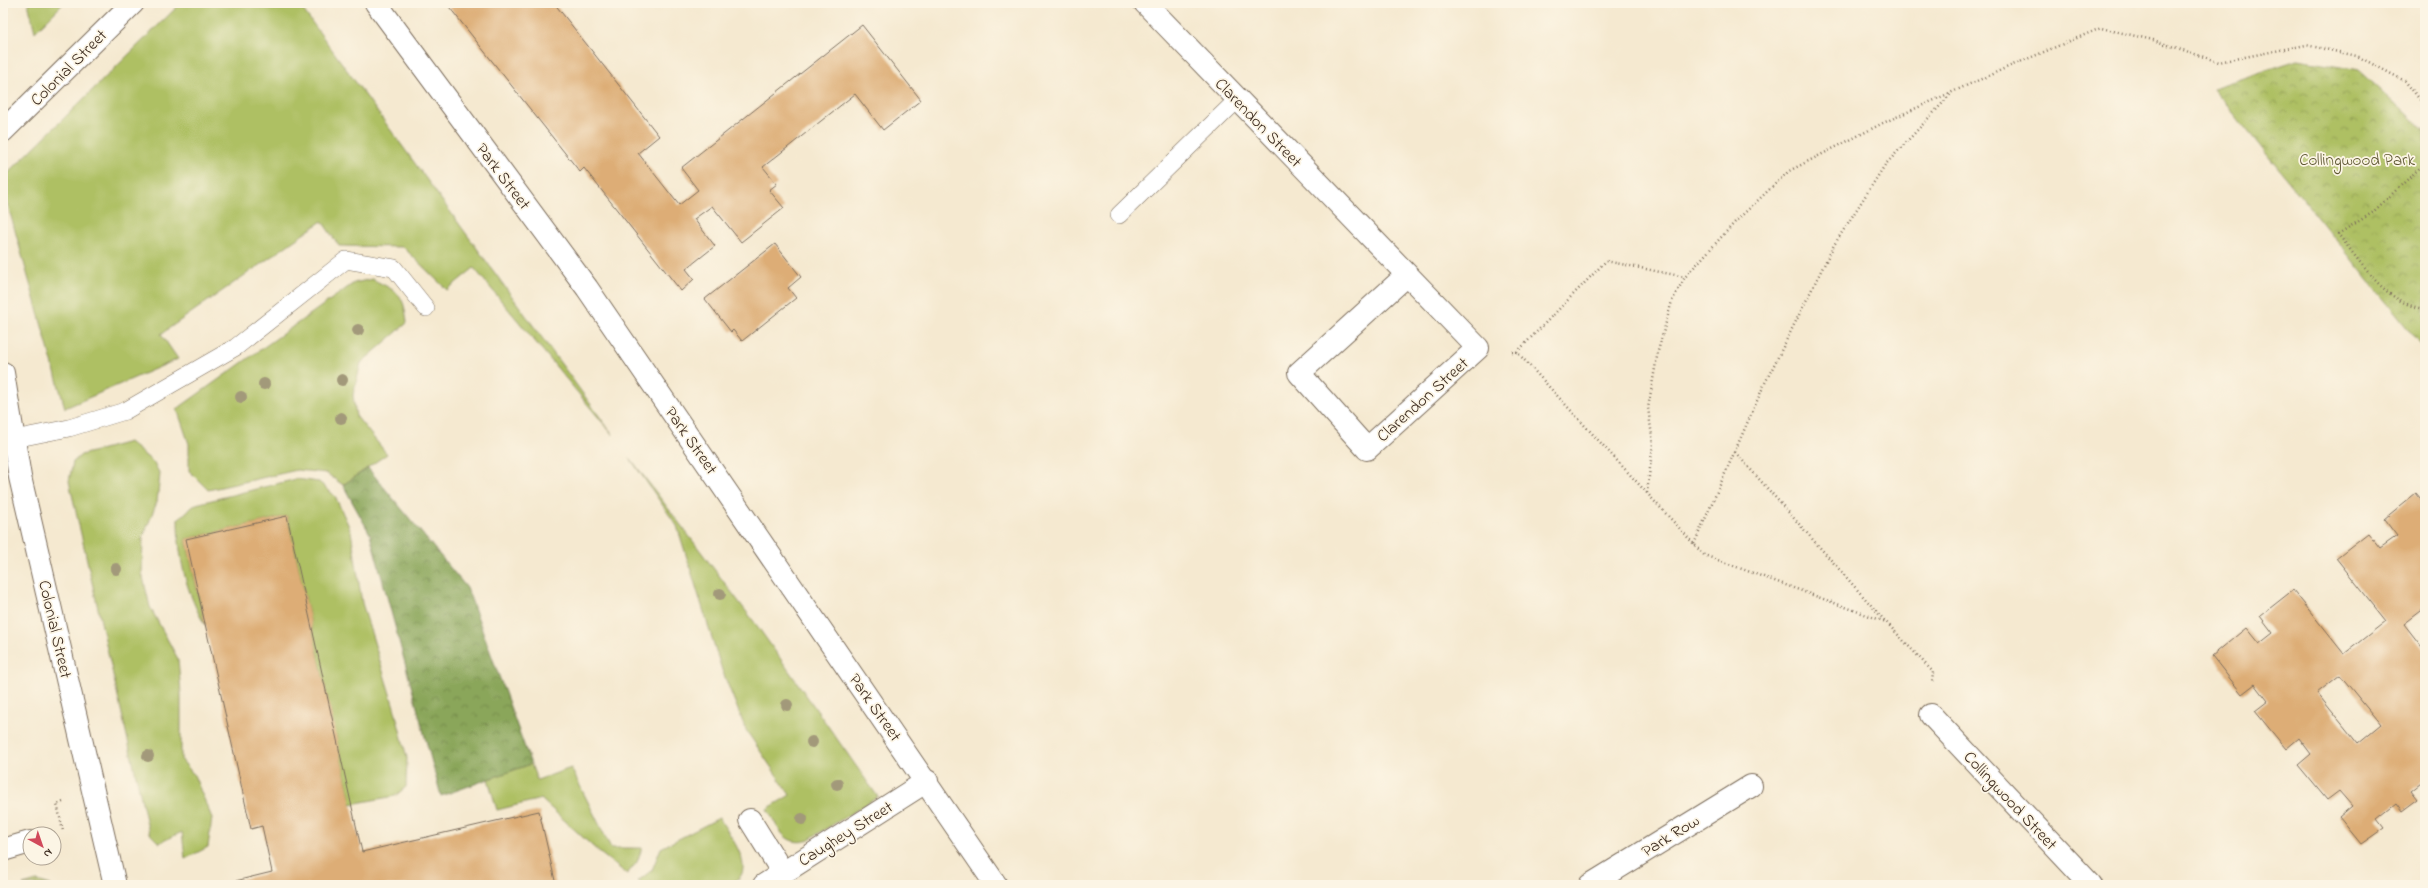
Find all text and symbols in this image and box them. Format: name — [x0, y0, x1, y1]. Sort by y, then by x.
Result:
street label: Colonial Street — [25, 24, 113, 112]
street label: Clarendon Street — [1208, 72, 1308, 174]
street label: Park Street — [469, 138, 536, 216]
park label: Collingwood Park — [2299, 148, 2415, 175]
street label: Clarendon Street — [1371, 352, 1475, 448]
street label: Park Street — [658, 402, 723, 480]
street label: Colonial Street — [31, 578, 78, 681]
street label: Park Street — [842, 669, 907, 747]
street label: Collingwood Street — [1956, 746, 2063, 858]
street label: Caughey Street — [794, 795, 899, 875]
street label: Park Row — [1637, 809, 1705, 864]
north arrow — [22, 826, 62, 866]
text: N — [40, 844, 56, 861]

